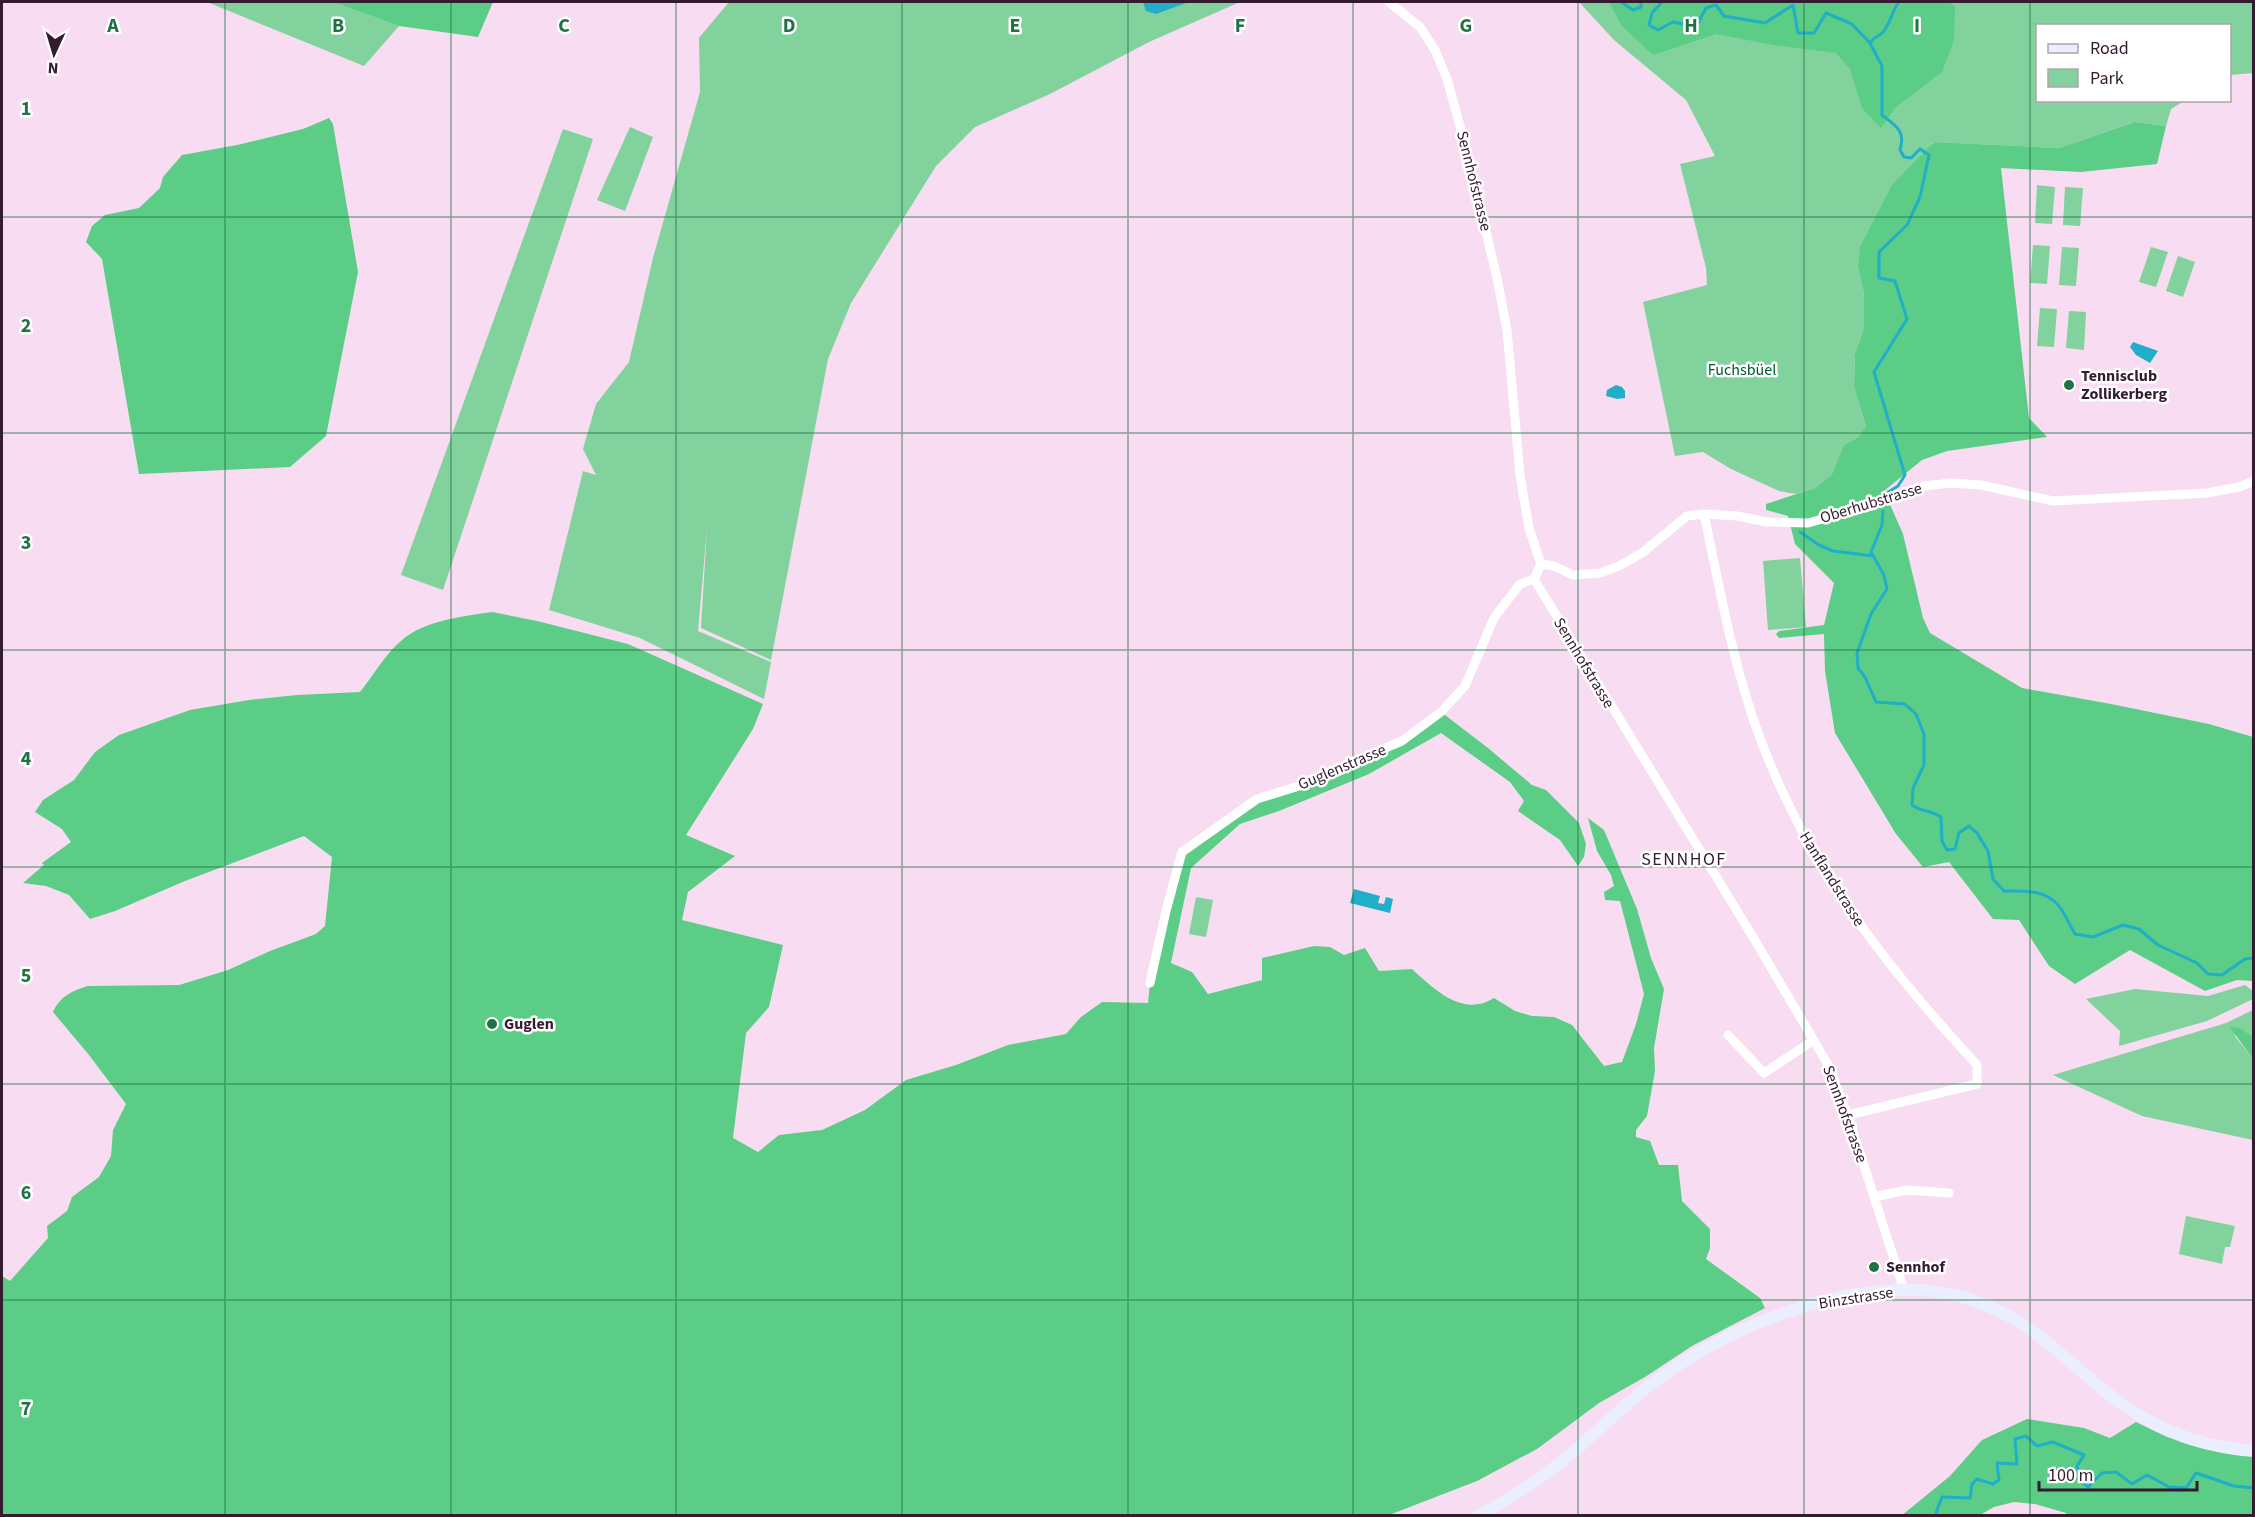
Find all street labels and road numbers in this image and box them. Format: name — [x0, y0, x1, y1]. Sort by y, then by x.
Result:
street label: Sennhofstrasse — [1451, 129, 1497, 233]
street label: Oberhubstrasse — [1817, 477, 1925, 529]
street label: Sennhofstrasse — [1548, 613, 1620, 713]
street label: Guglenstrasse — [1295, 739, 1390, 795]
street label: Hanflandstrasse — [1794, 827, 1870, 931]
street label: Sennhofstrasse — [1817, 1062, 1873, 1166]
street label: Binzstrasse — [1817, 1281, 1895, 1315]

